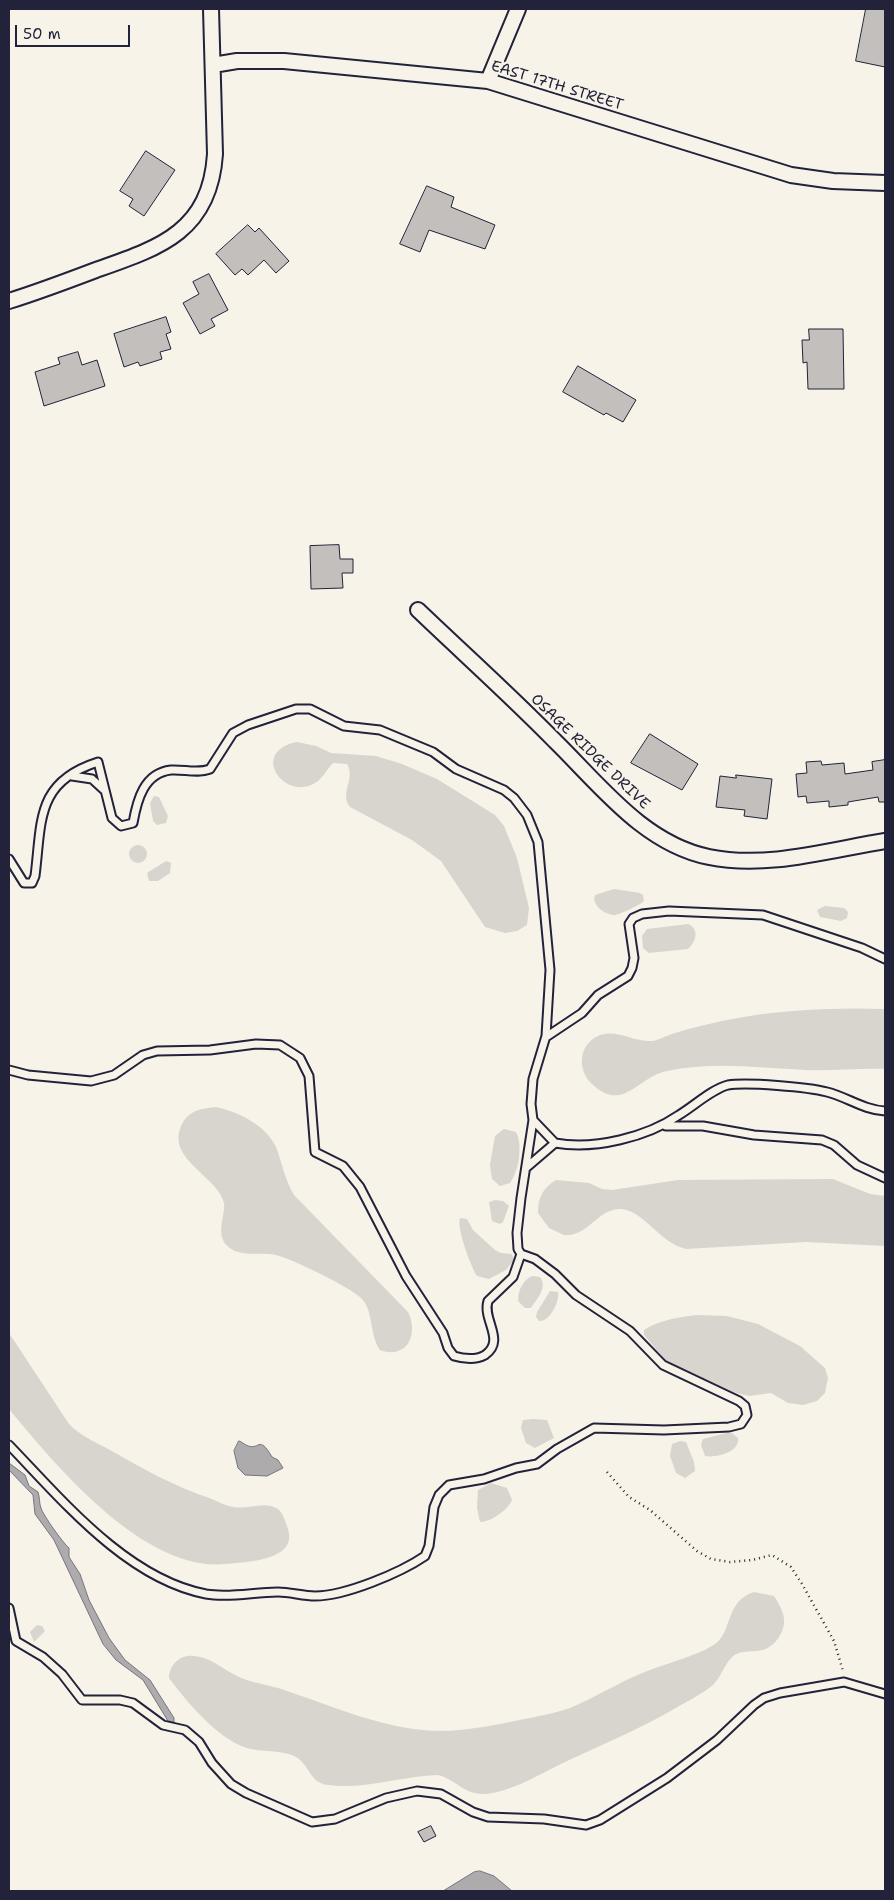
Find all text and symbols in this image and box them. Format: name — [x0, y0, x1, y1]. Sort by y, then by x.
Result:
scale bar — [18, 15, 132, 47]
text: 50 m — [23, 24, 61, 44]
street label: EAST 17TH STREET — [489, 57, 625, 115]
street label: OSAGE RIDGE DRIVE — [527, 691, 653, 813]

